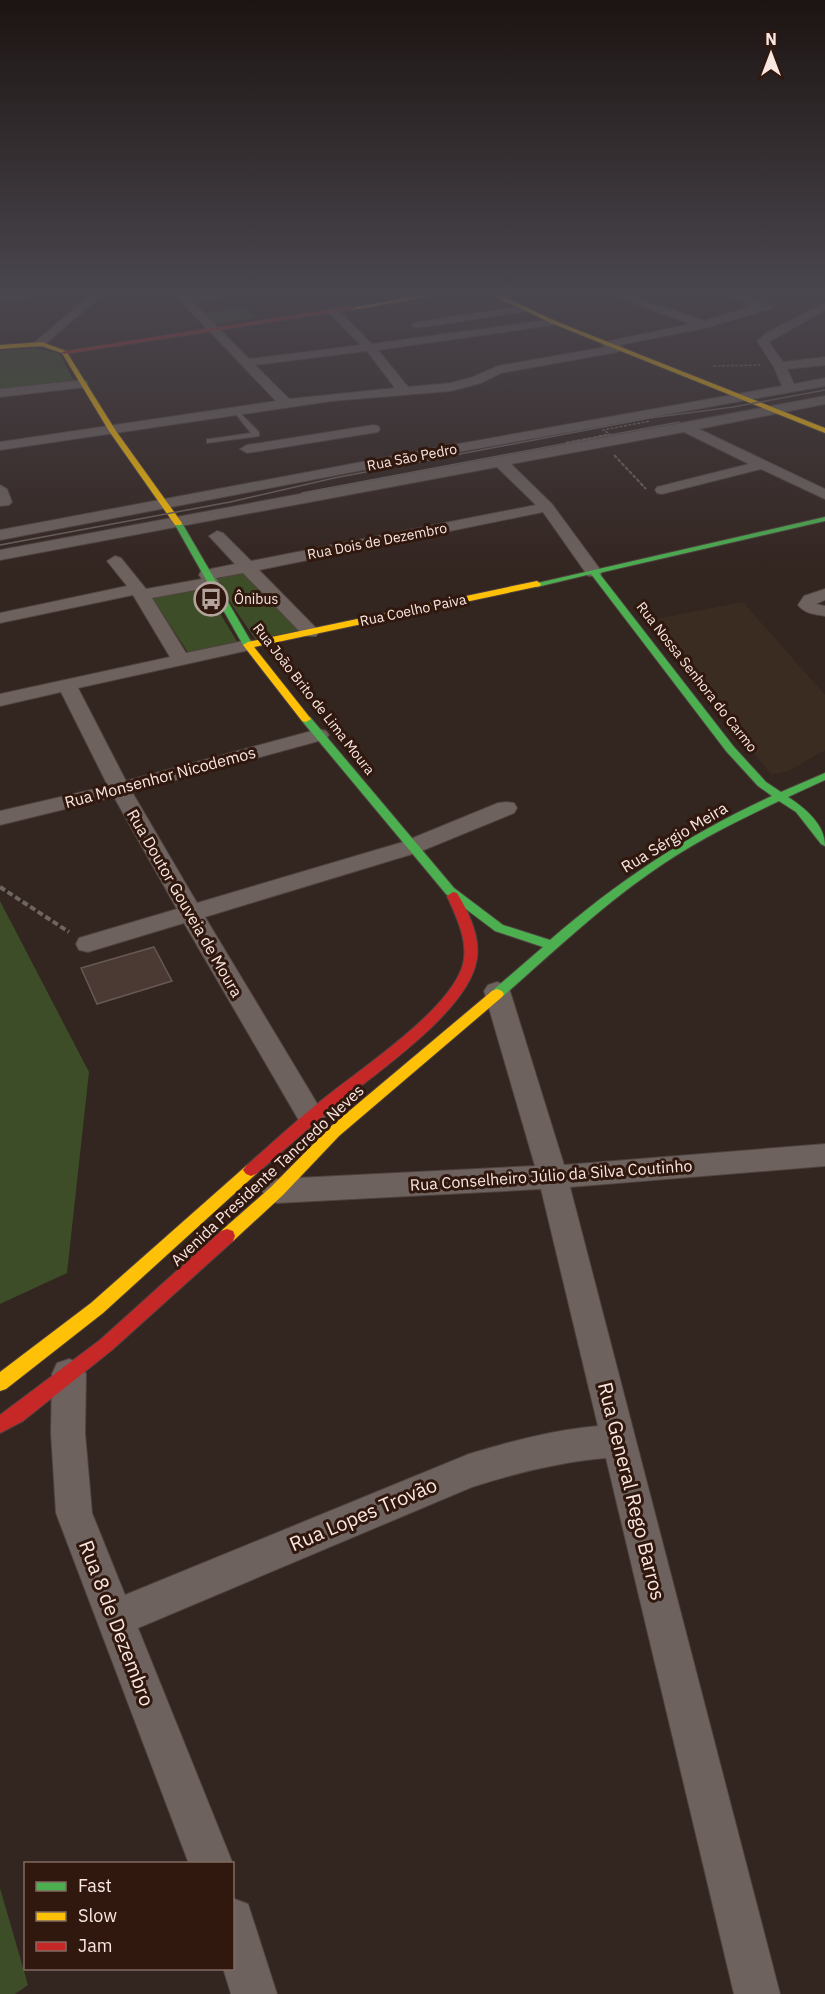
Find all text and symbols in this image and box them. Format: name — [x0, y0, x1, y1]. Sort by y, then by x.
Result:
north arrow — [741, 24, 801, 84]
text: N — [765, 29, 777, 49]
street label: Rua São Pedro — [365, 439, 459, 475]
street label: Rua Dois de Dezembro — [306, 519, 449, 563]
bus stop icon: Ônibus — [193, 581, 229, 617]
place label: Ônibus — [234, 589, 278, 608]
street label: Rua Coelho Paiva — [358, 590, 468, 630]
street label: Rua Nossa Senhora do Carmo — [633, 598, 761, 756]
street label: Rua João Brito de Lima Moura — [249, 620, 379, 779]
street label: Rua Monsenhor Nicodemos — [62, 742, 258, 812]
street label: Rua Sérgio Meira — [617, 797, 731, 877]
street label: Rua Doutor Gouveia de Moura — [123, 805, 247, 1001]
street label: Avenida Presidente Tancredo Neves — [166, 1080, 368, 1270]
street label: Rua Conselheiro Júlio da Silva Coutinho — [409, 1155, 693, 1195]
street label: Rua General Rego Barros — [592, 1379, 672, 1603]
street label: Rua Lopes Trovão — [285, 1471, 441, 1557]
street label: Rua 8 de Dezembro — [73, 1536, 161, 1710]
legend — [24, 1862, 234, 1970]
text: Fast — [78, 1874, 112, 1897]
text: Slow — [78, 1904, 117, 1927]
text: Jam — [78, 1934, 113, 1957]

